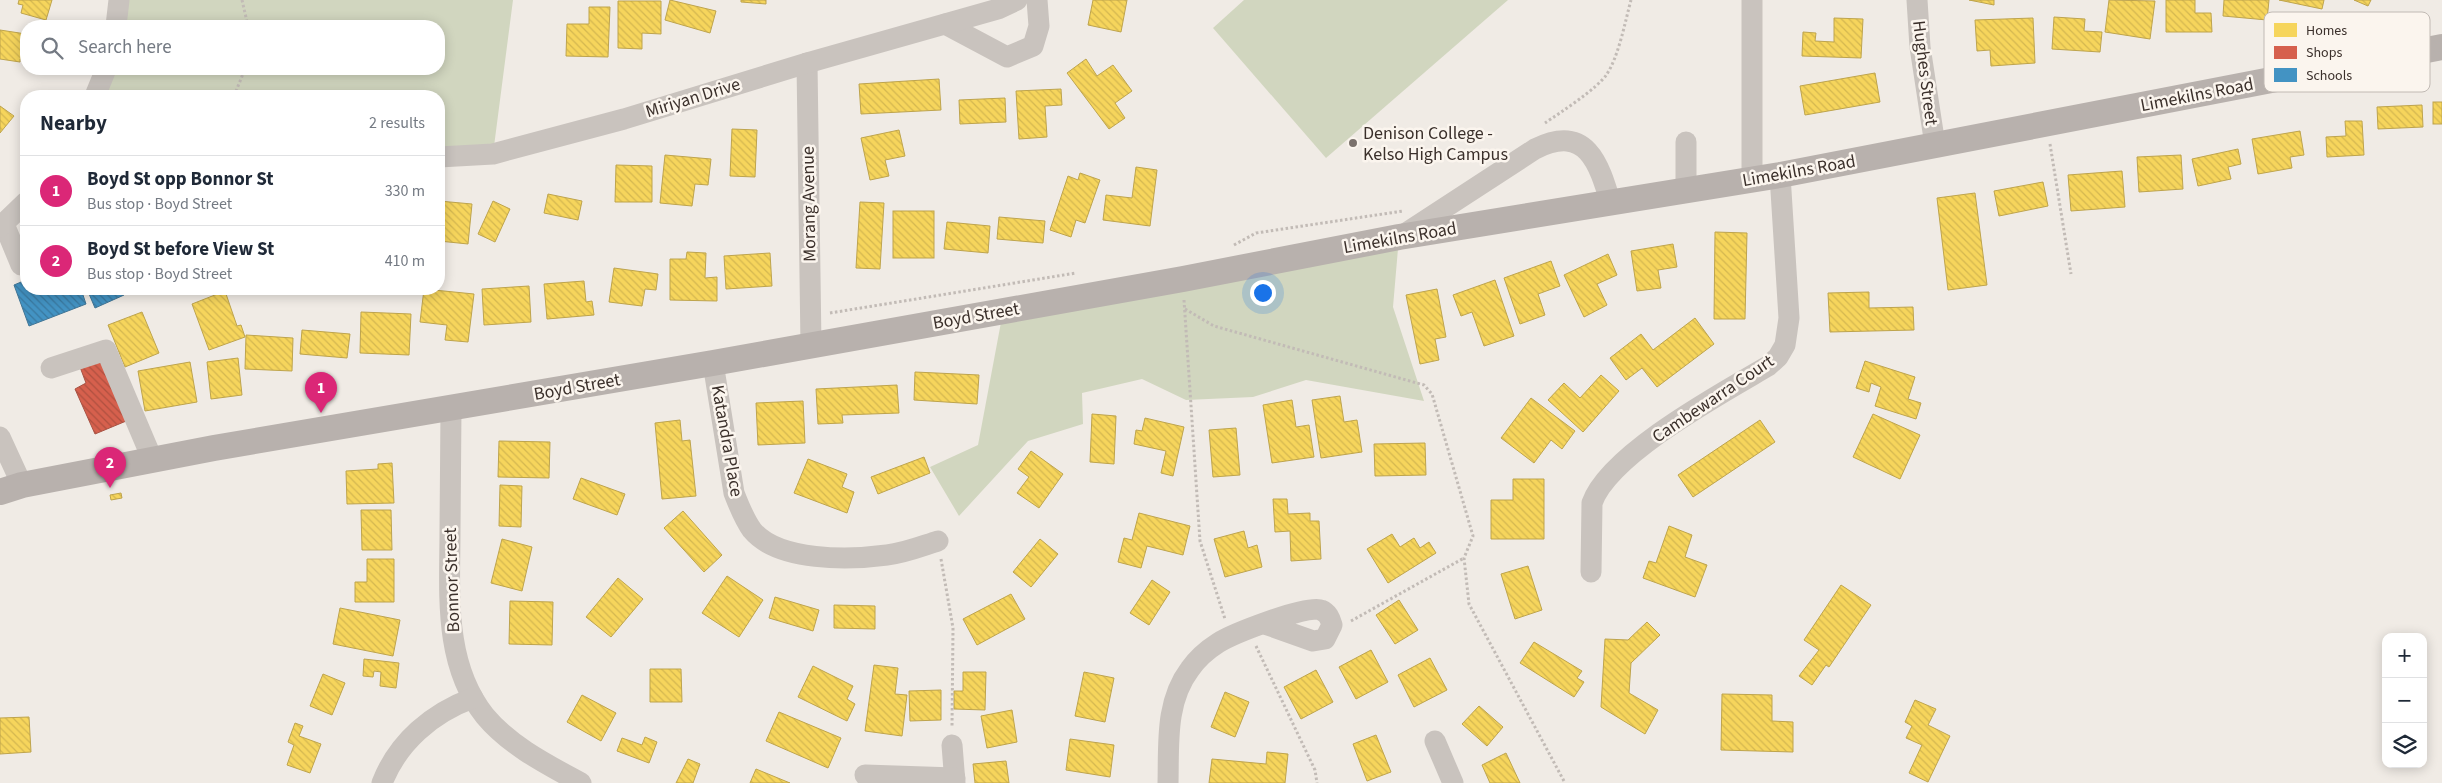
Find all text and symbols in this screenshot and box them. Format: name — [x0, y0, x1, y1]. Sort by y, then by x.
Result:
legend — [2264, 12, 2430, 92]
street label: Hughes Street — [1906, 19, 1944, 127]
search box — [20, 20, 445, 75]
text: Homes — [2306, 21, 2347, 41]
icon: search — [38, 34, 66, 62]
text: Search here — [78, 34, 172, 61]
text: Shops — [2306, 43, 2342, 63]
text: Schools — [2306, 66, 2352, 86]
street label: Miriyan Drive — [643, 72, 743, 124]
street label: Limekilns Road — [2138, 72, 2256, 118]
text: Nearby — [40, 108, 107, 138]
text: 2 results — [369, 112, 425, 134]
place label: Denison College - Kelso High Campus — [1363, 121, 1508, 167]
marker: Denison College - Kelso High Campus — [1347, 137, 1359, 149]
street label: Morang Avenue — [795, 146, 823, 262]
street label: Limekilns Road — [1740, 149, 1858, 193]
text: Boyd St opp Bonnor St — [87, 166, 274, 193]
text: 1 — [52, 180, 60, 202]
text: 330 m — [385, 180, 425, 202]
text: Bus stop · Boyd Street — [87, 193, 232, 215]
street label: Limekilns Road — [1341, 216, 1459, 260]
text: Boyd St before View St — [87, 236, 274, 263]
text: 2 — [52, 250, 60, 272]
text: 410 m — [385, 250, 425, 272]
text: Bus stop · Boyd Street — [87, 263, 232, 285]
your location — [1250, 280, 1276, 306]
street label: Boyd Street — [931, 296, 1021, 336]
street label: Cambewarra Court — [1647, 349, 1779, 449]
street label: Boyd Street — [532, 367, 622, 407]
pin: 1 — [305, 372, 337, 413]
street label: Katandra Place — [705, 383, 749, 499]
pin: 2 — [94, 447, 126, 488]
street label: Bonnor Street — [438, 527, 466, 633]
map controls — [2382, 633, 2427, 768]
button: + — [2382, 633, 2427, 678]
button: − — [2382, 678, 2427, 723]
button: layers — [2382, 723, 2427, 768]

